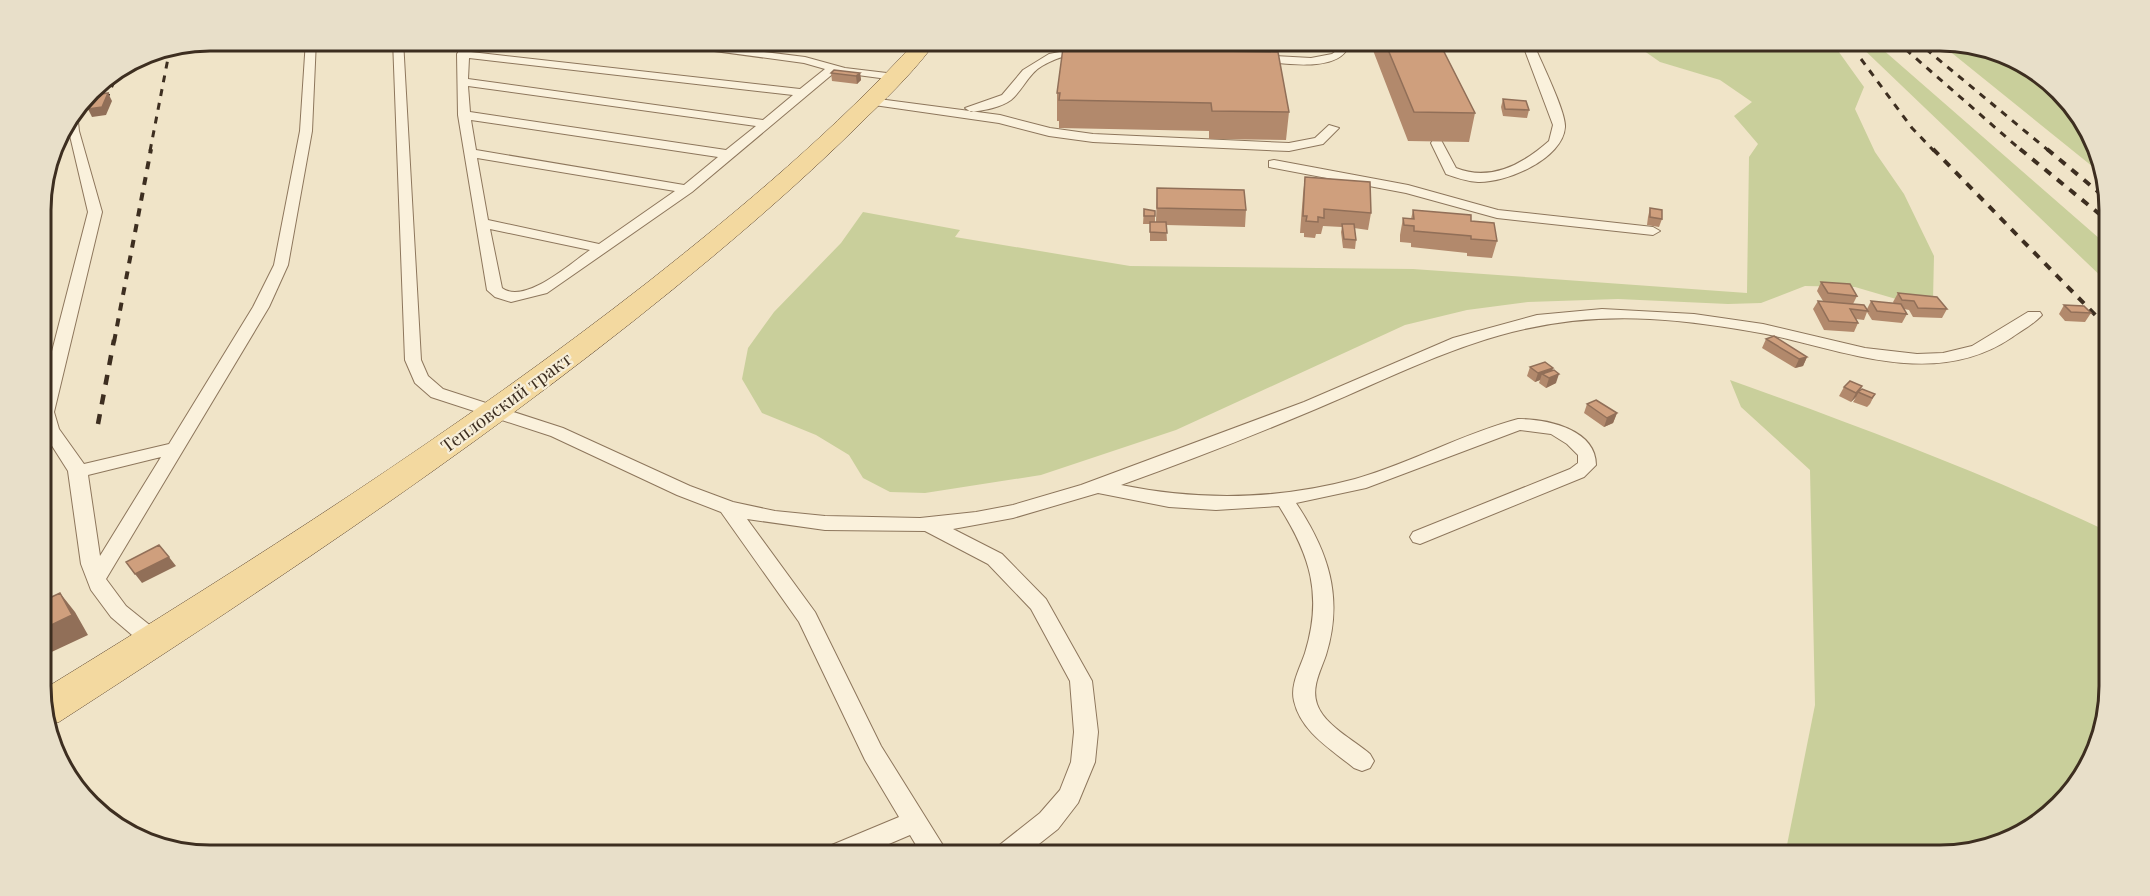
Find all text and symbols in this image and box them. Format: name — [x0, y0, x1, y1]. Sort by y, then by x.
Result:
street label: Тепловский тракт — [436, 346, 576, 458]

